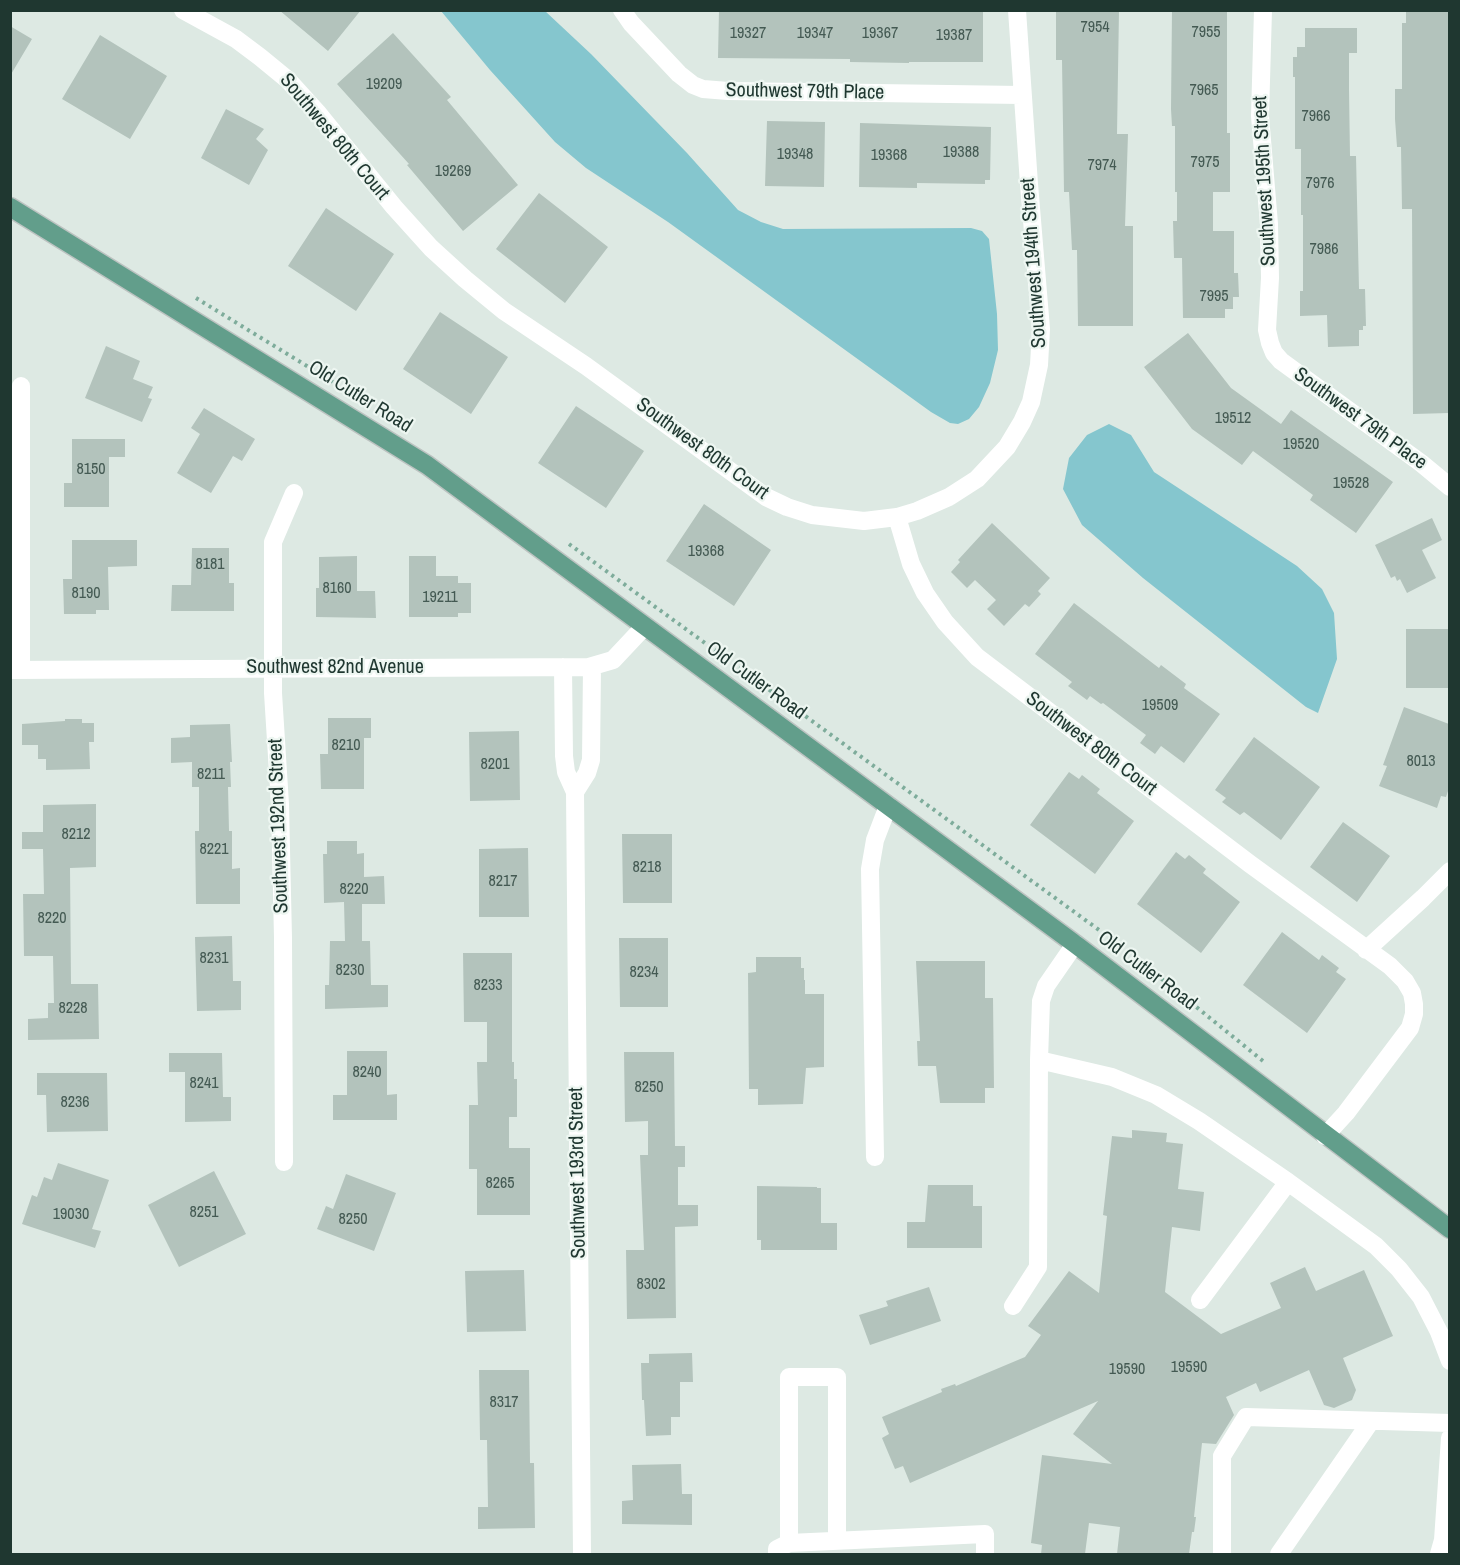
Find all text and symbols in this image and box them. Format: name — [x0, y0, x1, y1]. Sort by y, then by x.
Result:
house number: 7954 — [1080, 18, 1110, 38]
house number: 7955 — [1191, 23, 1221, 43]
house number: 19327 — [730, 24, 766, 44]
house number: 19347 — [797, 24, 833, 44]
house number: 19367 — [862, 24, 898, 44]
house number: 19387 — [936, 26, 972, 46]
street label: Southwest 80th Court — [274, 69, 394, 205]
house number: 19209 — [366, 75, 402, 95]
street label: Southwest 79th Place — [725, 79, 885, 105]
house number: 7965 — [1189, 81, 1219, 101]
street label: Southwest 195th Street — [1249, 95, 1281, 267]
house number: 7966 — [1301, 107, 1331, 127]
house number: 19388 — [943, 143, 979, 163]
house number: 19348 — [777, 145, 813, 165]
house number: 19368 — [871, 146, 907, 166]
house number: 7975 — [1190, 153, 1220, 173]
house number: 7974 — [1087, 156, 1117, 176]
house number: 19269 — [435, 162, 471, 182]
house number: 7976 — [1305, 174, 1335, 194]
street label: Southwest 194th Street — [1016, 177, 1052, 349]
house number: 7986 — [1309, 240, 1339, 260]
house number: 7995 — [1199, 287, 1229, 307]
street label: Old Cutler Road — [304, 356, 416, 438]
street label: Southwest 79th Place — [1289, 363, 1431, 475]
street label: Southwest 80th Court — [631, 393, 773, 505]
house number: 19512 — [1215, 409, 1251, 429]
house number: 19520 — [1283, 435, 1319, 455]
house number: 8150 — [76, 460, 106, 480]
house number: 19528 — [1333, 474, 1369, 494]
house number: 19368 — [688, 542, 724, 562]
house number: 8181 — [195, 555, 225, 575]
house number: 8160 — [322, 579, 352, 599]
house number: 8190 — [71, 584, 101, 604]
house number: 19211 — [422, 588, 458, 608]
street label: Old Cutler Road — [701, 637, 811, 725]
street label: Southwest 82nd Avenue — [246, 656, 424, 680]
street label: Southwest 80th Court — [1021, 687, 1161, 801]
house number: 19509 — [1142, 696, 1178, 716]
house number: 8210 — [331, 736, 361, 756]
street label: Southwest 192nd Street — [264, 738, 294, 914]
house number: 8013 — [1406, 752, 1436, 772]
house number: 8201 — [480, 755, 510, 775]
house number: 8211 — [197, 765, 225, 785]
house number: 8212 — [61, 825, 91, 845]
house number: 8221 — [199, 840, 229, 860]
house number: 8218 — [632, 858, 662, 878]
house number: 8217 — [488, 872, 518, 892]
house number: 8220 — [339, 880, 369, 900]
house number: 8220 — [37, 909, 67, 929]
street label: Old Cutler Road — [1093, 926, 1201, 1016]
house number: 8231 — [199, 949, 229, 969]
house number: 8230 — [335, 961, 365, 981]
house number: 8234 — [629, 963, 659, 983]
house number: 8233 — [473, 976, 503, 996]
house number: 8228 — [58, 999, 88, 1019]
house number: 8240 — [352, 1063, 382, 1083]
house number: 8241 — [189, 1074, 219, 1094]
house number: 8250 — [634, 1078, 664, 1098]
street label: Southwest 193rd Street — [565, 1087, 591, 1259]
house number: 8236 — [60, 1093, 90, 1113]
house number: 8265 — [485, 1174, 515, 1194]
house number: 8251 — [189, 1203, 219, 1223]
house number: 19030 — [53, 1205, 89, 1225]
house number: 8250 — [338, 1210, 368, 1230]
house number: 8302 — [636, 1275, 666, 1295]
house number: 19590 — [1171, 1358, 1207, 1378]
house number: 19590 — [1109, 1360, 1145, 1380]
house number: 8317 — [489, 1393, 519, 1413]

